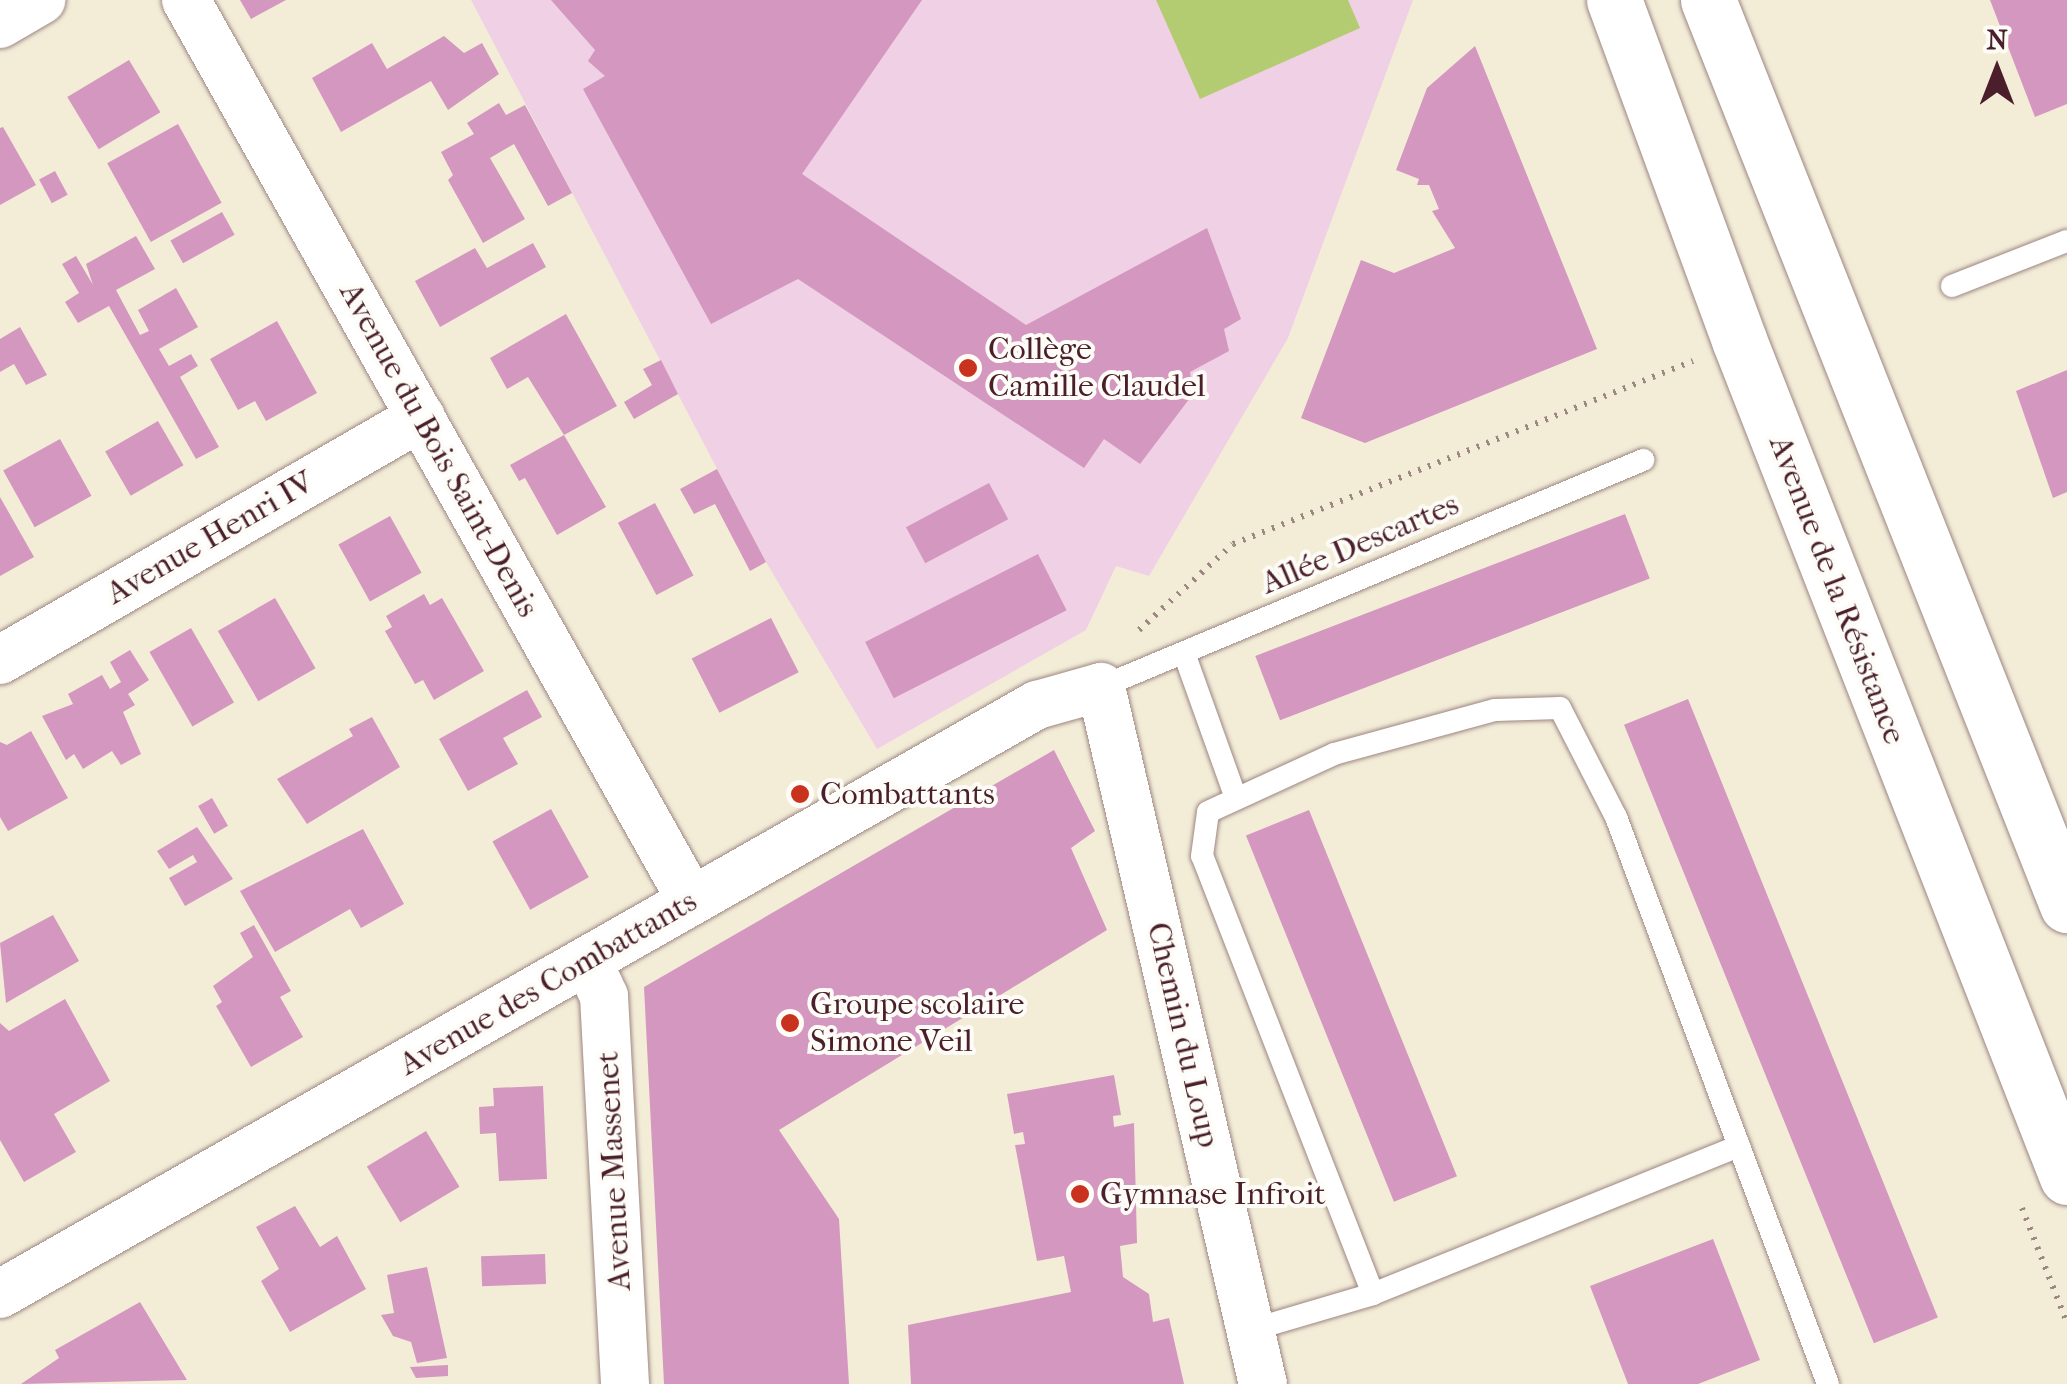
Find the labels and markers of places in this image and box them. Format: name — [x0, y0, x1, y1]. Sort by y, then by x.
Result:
place label: Collège Camille Claudel — [988, 331, 1206, 406]
marker: Collège Camille Claudel — [957, 357, 979, 379]
place label: Combattants — [820, 775, 995, 813]
marker: Combattants — [789, 783, 811, 805]
place label: Groupe scolaire Simone Veil — [810, 986, 1024, 1061]
marker: Groupe scolaire Simone Veil — [779, 1012, 801, 1034]
place label: Gymnase Infroit — [1100, 1175, 1326, 1213]
marker: Gymnase Infroit — [1069, 1183, 1091, 1205]

